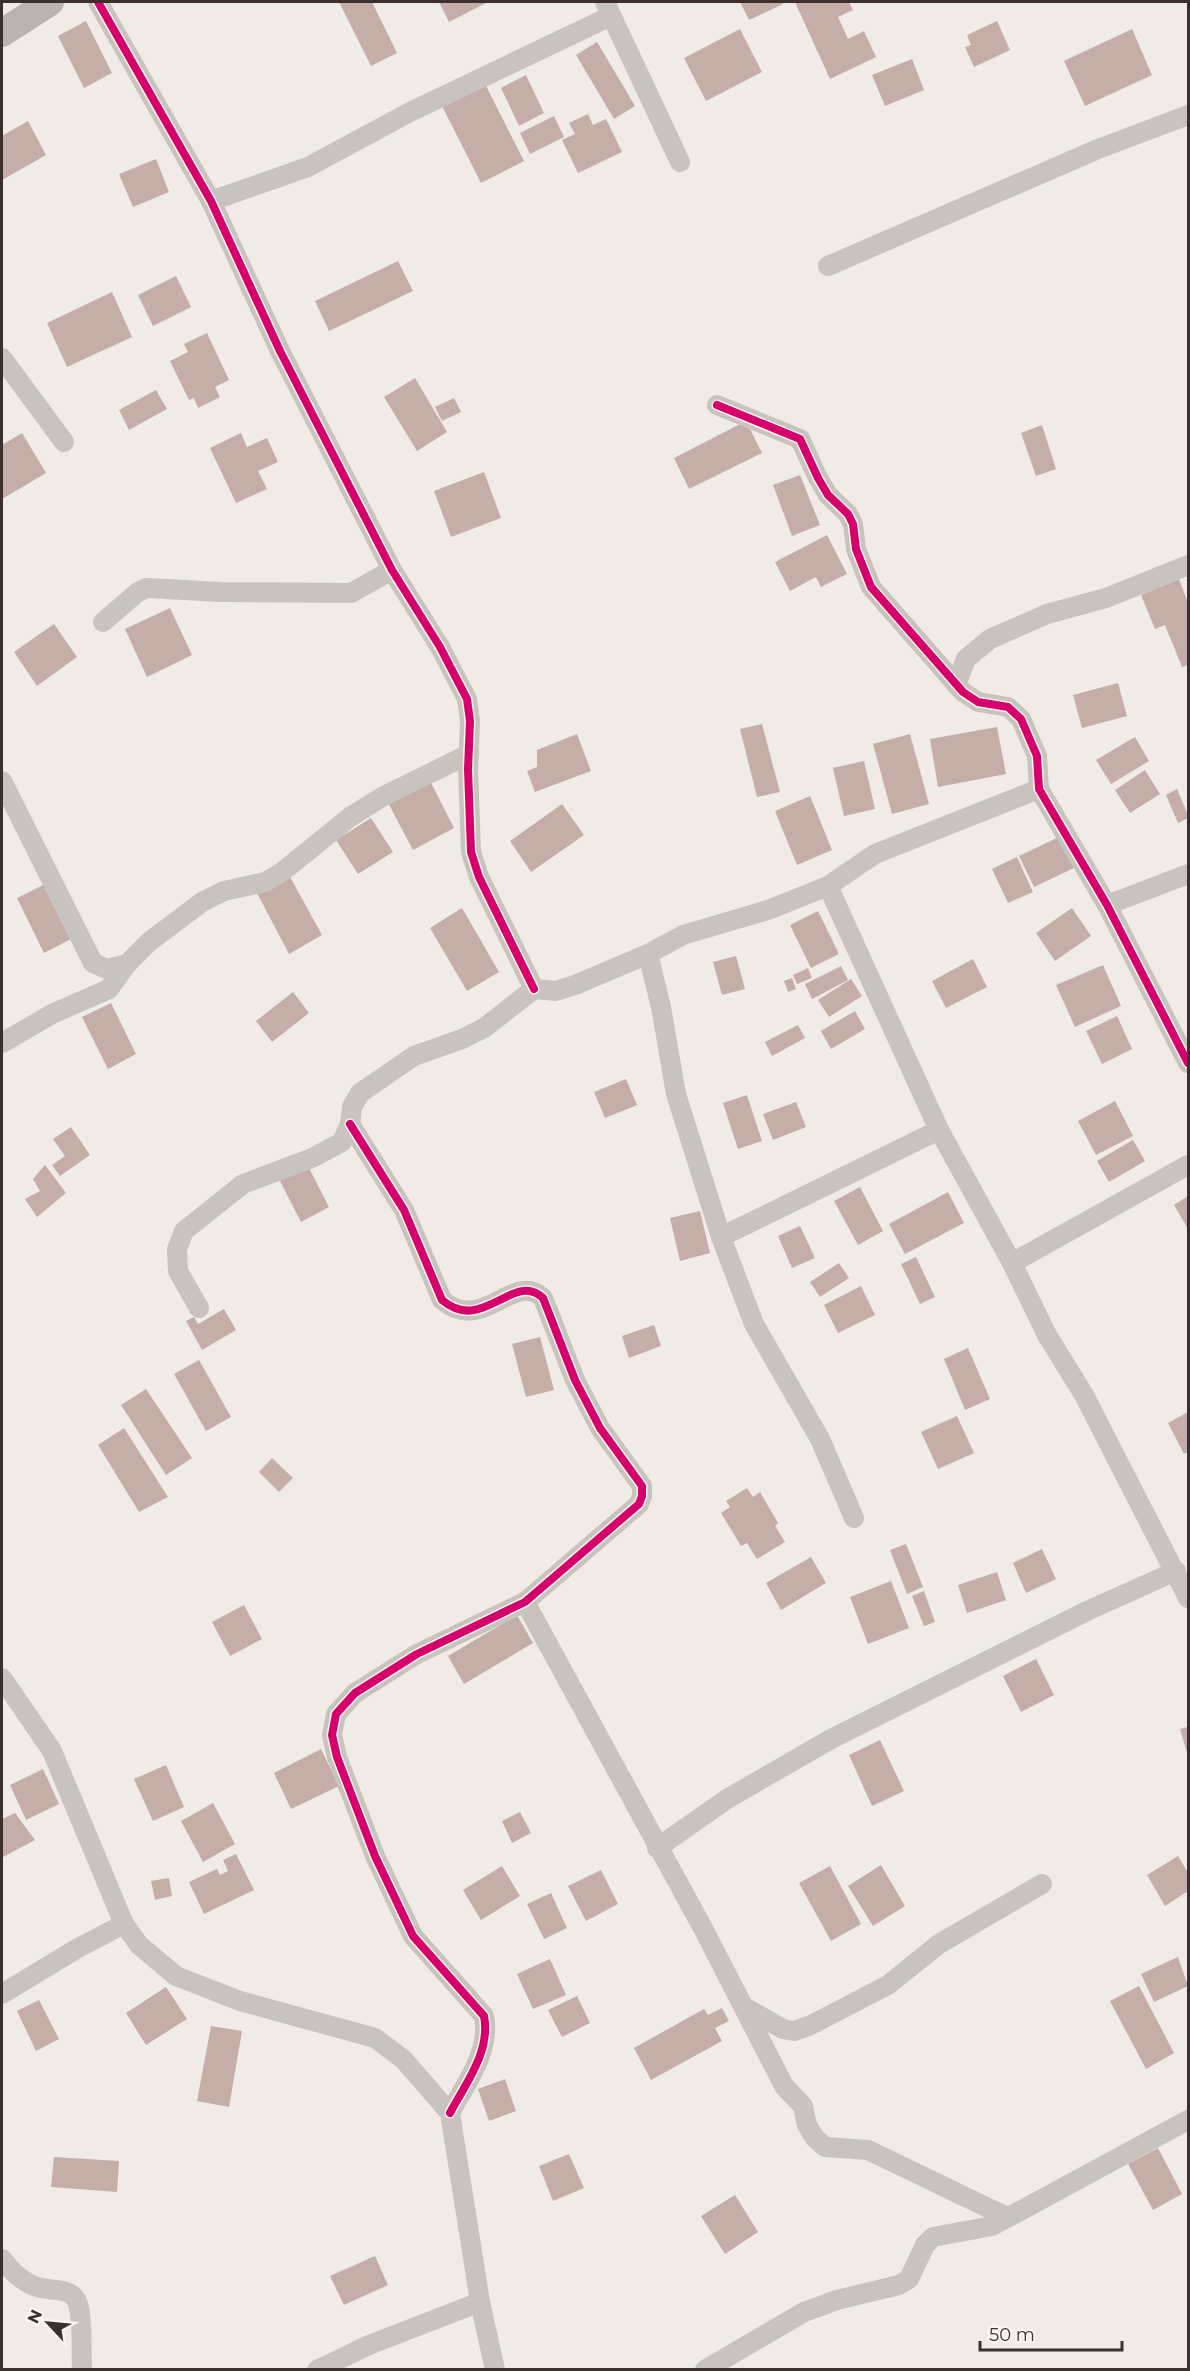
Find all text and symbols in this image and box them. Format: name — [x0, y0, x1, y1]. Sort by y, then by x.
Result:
north arrow — [18, 2293, 78, 2353]
text: N — [24, 2307, 46, 2327]
scale bar — [980, 2314, 1122, 2352]
text: 50 m — [989, 2324, 1035, 2346]

